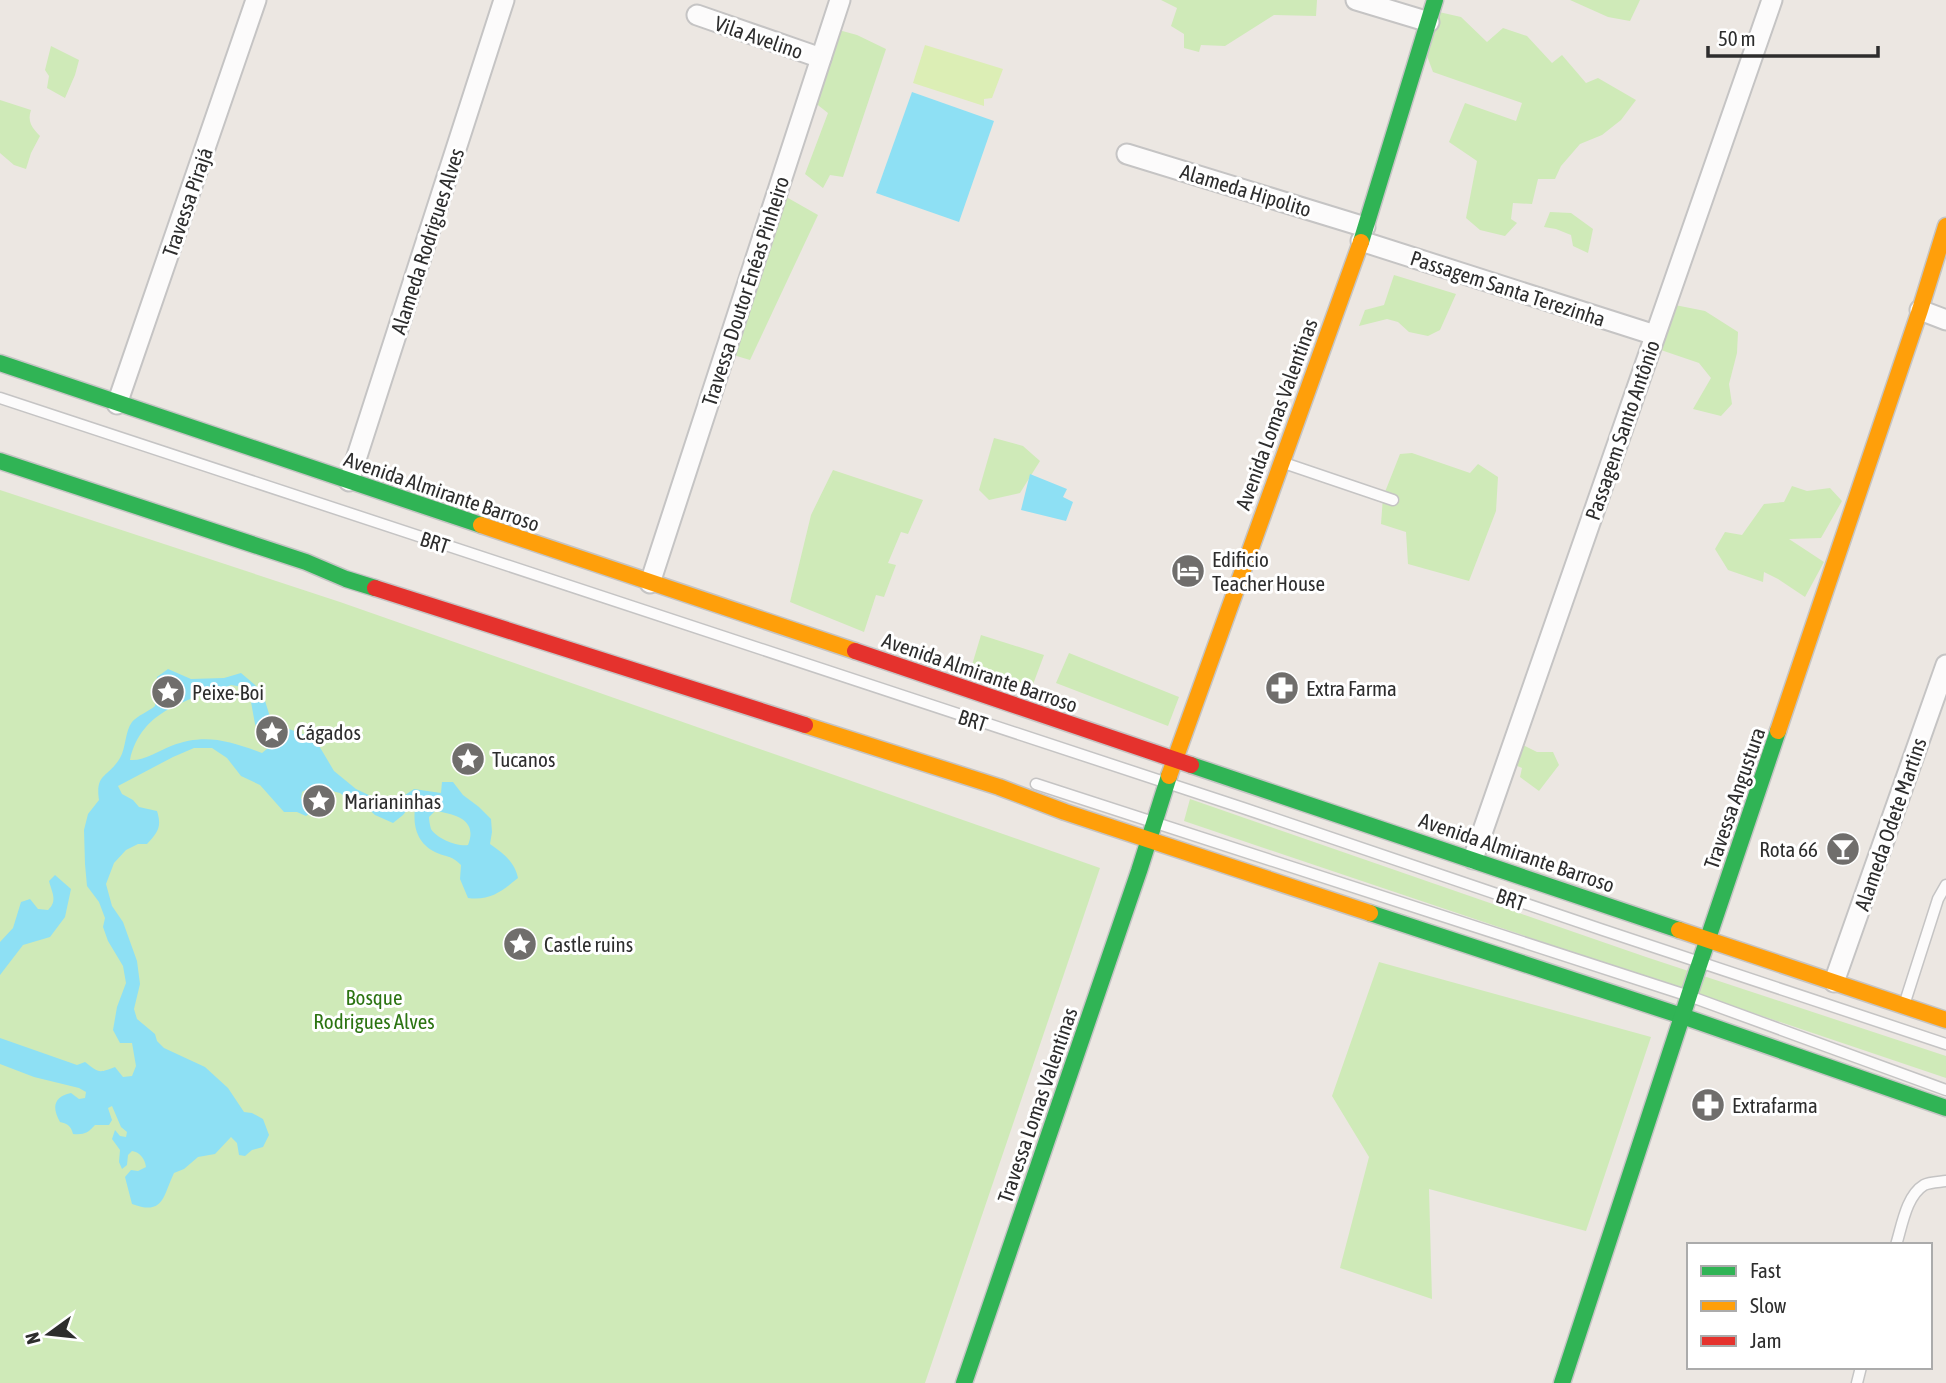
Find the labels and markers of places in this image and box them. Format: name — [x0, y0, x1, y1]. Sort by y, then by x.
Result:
place label: Edificio Teacher House — [1212, 547, 1325, 595]
hotel icon: Edificio Teacher House — [1169, 552, 1207, 590]
pharmacy icon: Extra Farma — [1263, 669, 1301, 707]
place icon: Peixe-Boi — [149, 673, 187, 711]
place label: Extra Farma — [1306, 676, 1397, 700]
place label: Peixe-Boi — [192, 680, 264, 704]
place icon: Cágados — [253, 713, 291, 751]
place label: Cágados — [296, 720, 361, 744]
place icon: Tucanos — [449, 740, 487, 778]
place label: Tucanos — [492, 747, 555, 771]
place icon: Marianinhas — [300, 782, 338, 820]
place label: Marianinhas — [344, 789, 441, 813]
bar icon: Rota 66 — [1824, 830, 1862, 868]
place label: Rota 66 — [1759, 837, 1818, 861]
place icon: Castle ruins — [501, 925, 539, 963]
place label: Castle ruins — [544, 932, 633, 956]
pharmacy icon: Extrafarma — [1689, 1086, 1727, 1124]
place label: Extrafarma — [1732, 1093, 1818, 1117]

